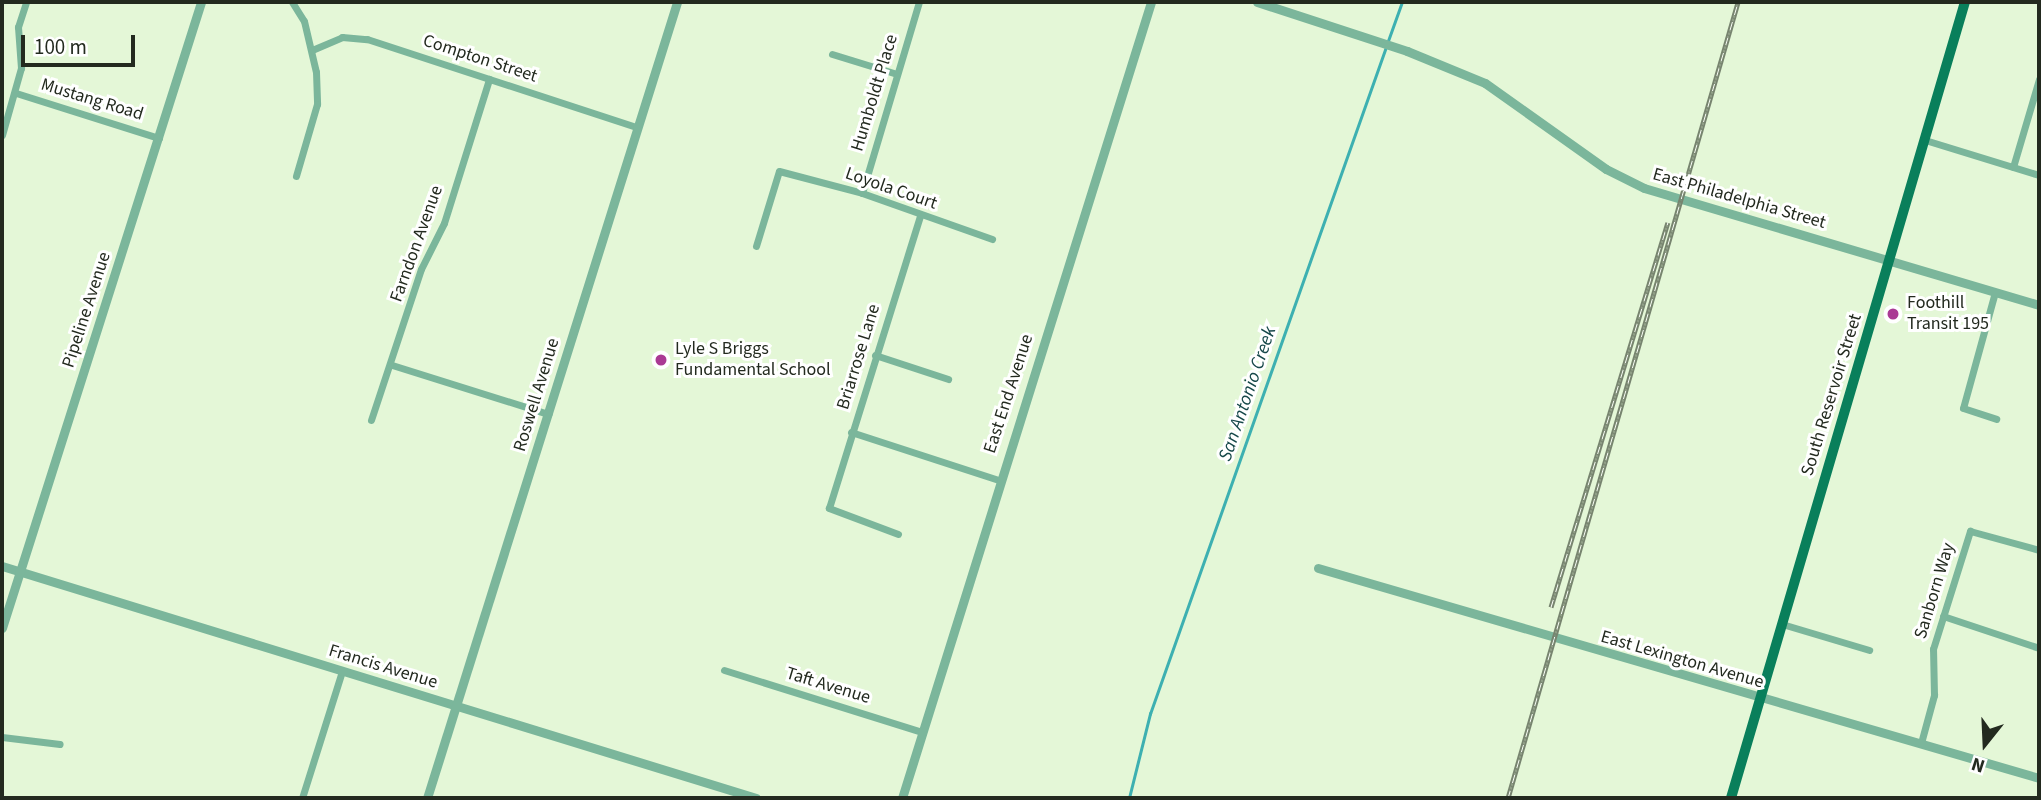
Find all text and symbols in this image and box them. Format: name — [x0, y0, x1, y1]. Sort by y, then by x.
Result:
scale bar — [24, 21, 138, 65]
street label: Compton Street — [420, 30, 540, 88]
text: 100 m — [34, 32, 87, 62]
street label: Humboldt Place — [847, 32, 903, 154]
street label: Mustang Road — [38, 74, 146, 126]
street label: Loyola Court — [842, 163, 940, 215]
street label: East Philadelphia Street — [1650, 164, 1828, 234]
street label: Farndon Avenue — [386, 183, 448, 305]
street label: Pipeline Avenue — [58, 249, 116, 371]
place label: Foothill Transit 195 — [1907, 293, 1989, 336]
street label: Briarrose Lane — [833, 302, 885, 412]
marker: Foothill Transit 195 — [1885, 306, 1901, 322]
street label: South Reservoir Street — [1797, 311, 1867, 479]
water label: San Antonio Creek — [1214, 324, 1282, 464]
street label: East End Avenue — [980, 332, 1038, 456]
street label: Roswell Avenue — [510, 336, 564, 454]
place label: Lyle S Briggs Fundamental School — [675, 339, 831, 382]
marker: Lyle S Briggs Fundamental School — [653, 352, 669, 368]
street label: Sanborn Way — [1910, 540, 1960, 642]
street label: East Lexington Avenue — [1598, 626, 1766, 694]
street label: Francis Avenue — [326, 640, 440, 694]
street label: Taft Avenue — [783, 663, 873, 709]
north arrow — [1950, 709, 2020, 779]
text: N — [1968, 750, 1989, 779]

